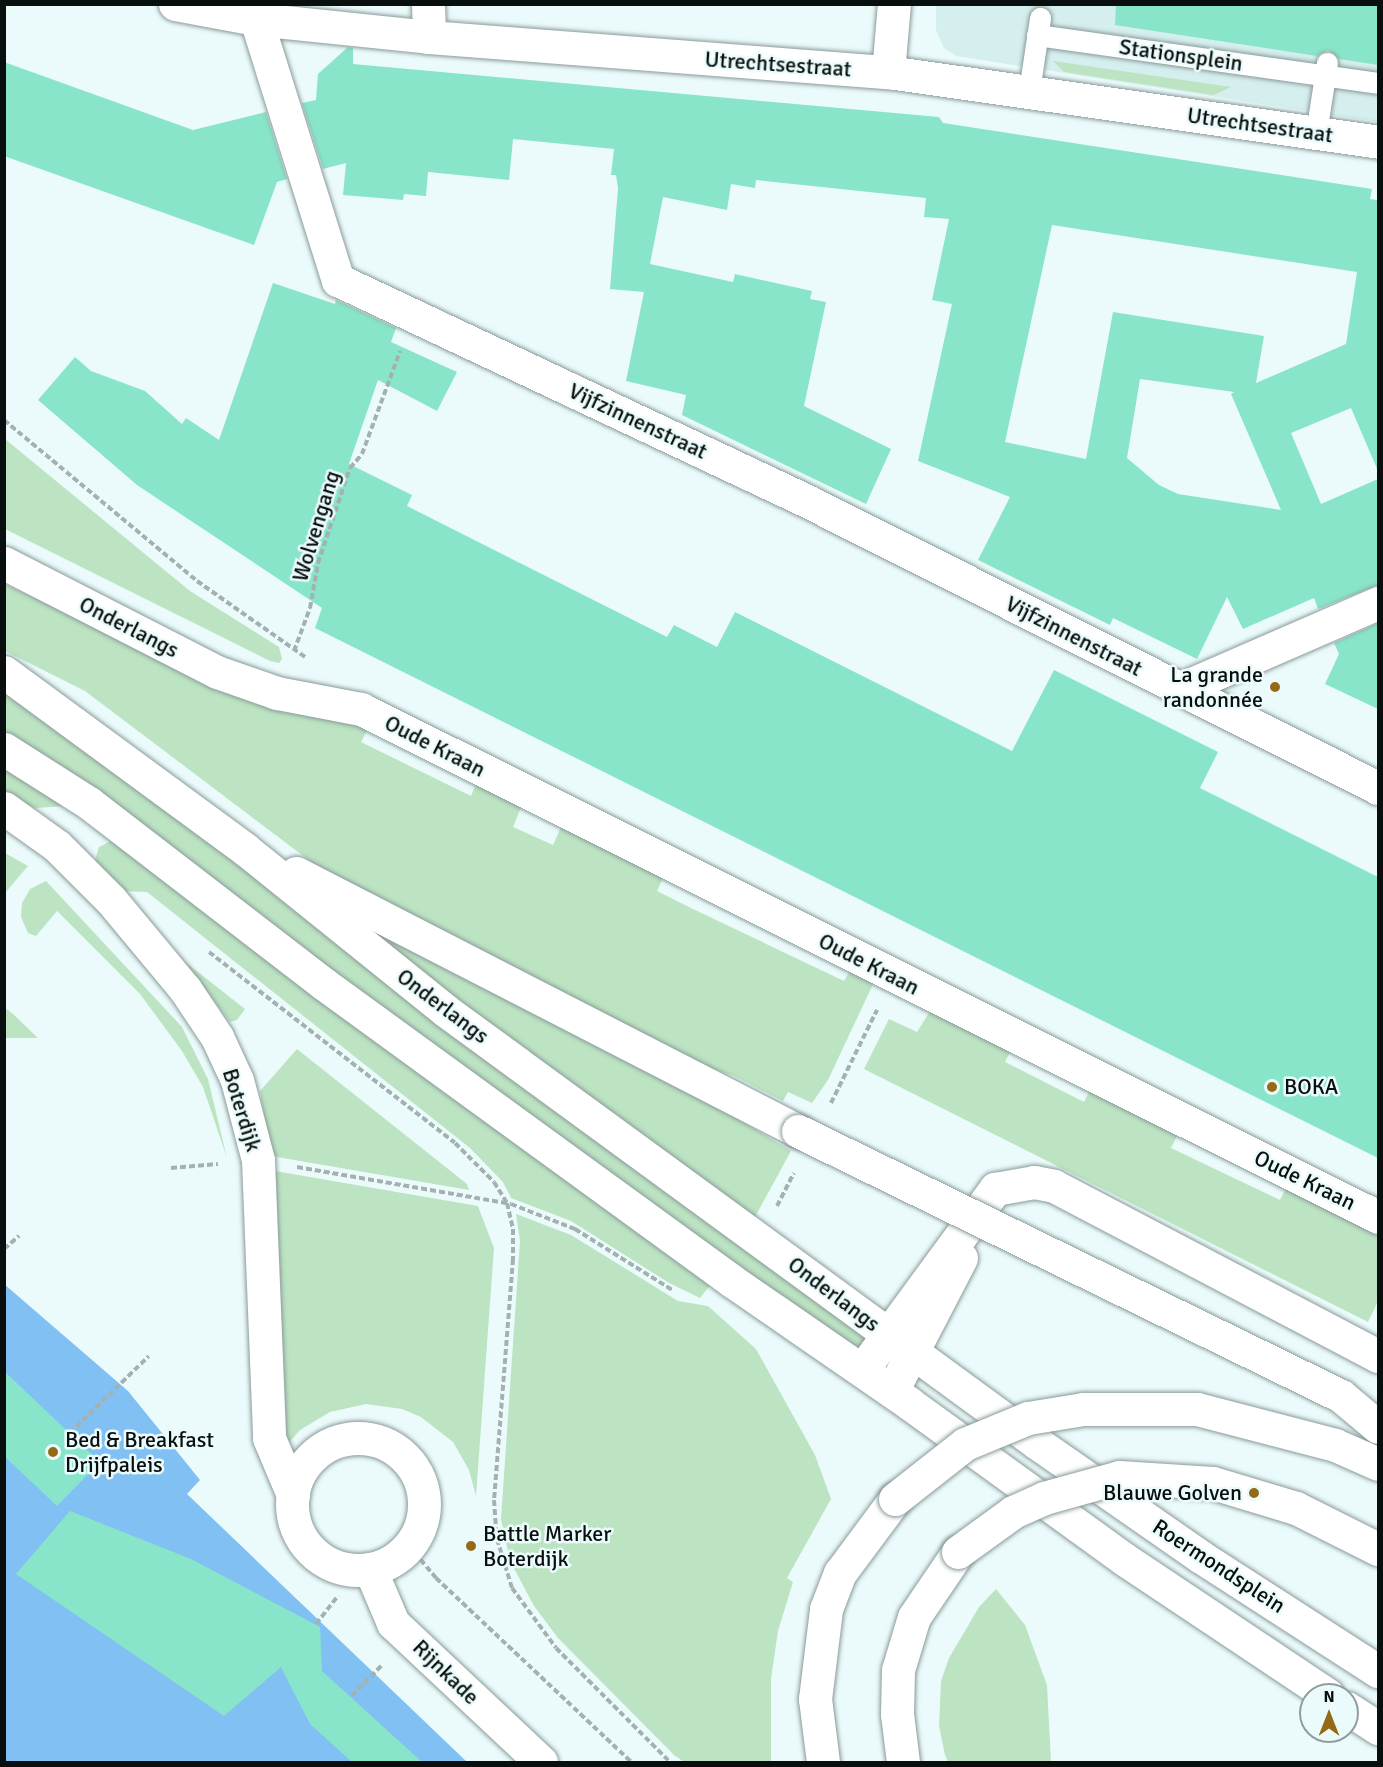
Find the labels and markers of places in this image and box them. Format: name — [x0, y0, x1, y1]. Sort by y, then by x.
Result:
place label: La grande randonnée — [1163, 661, 1263, 712]
marker: La grande randonnée — [1268, 680, 1282, 694]
place label: BOKA — [1284, 1074, 1338, 1100]
marker: BOKA — [1265, 1080, 1279, 1094]
place label: Bed & Breakfast Drijfpaleis — [65, 1426, 214, 1478]
marker: Bed & Breakfast Drijfpaleis — [46, 1445, 60, 1459]
place label: Blauwe Golven — [1103, 1480, 1242, 1506]
marker: Blauwe Golven — [1247, 1486, 1261, 1500]
place label: Battle Marker Boterdijk — [483, 1520, 611, 1572]
marker: Battle Marker Boterdijk — [464, 1539, 478, 1553]

